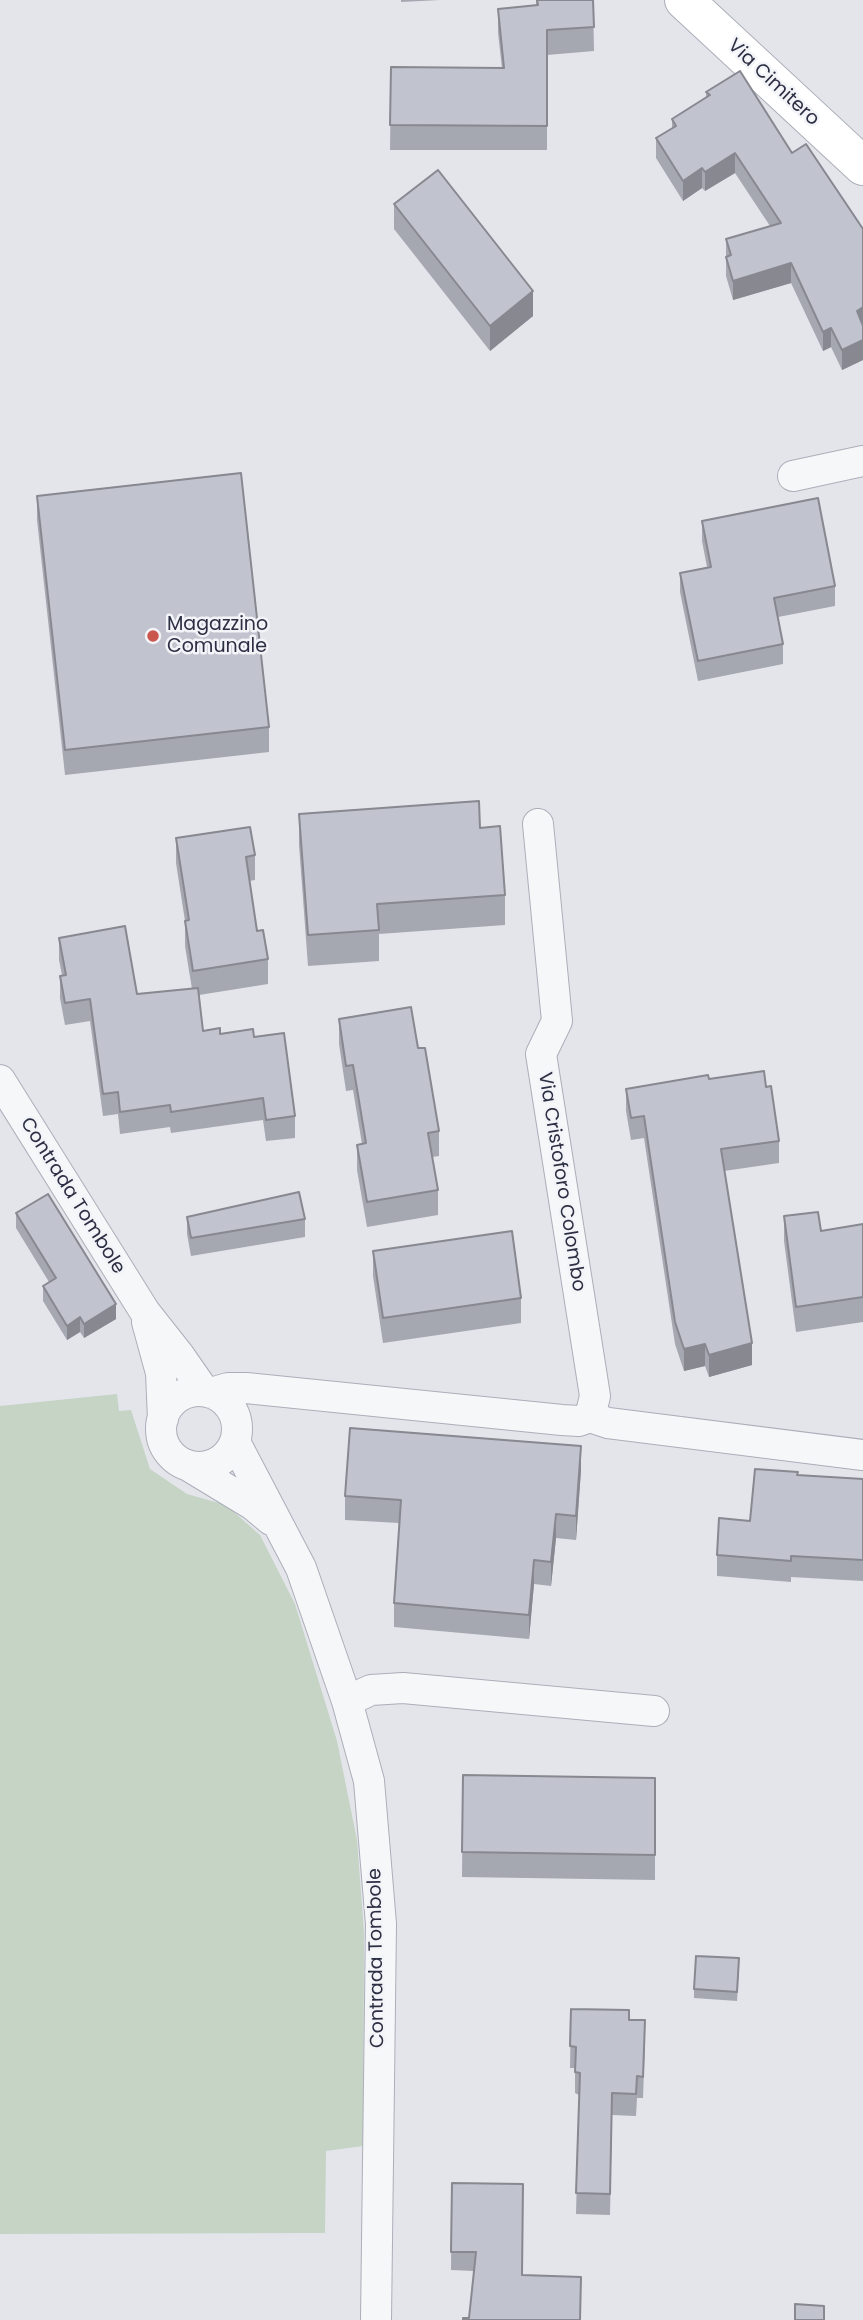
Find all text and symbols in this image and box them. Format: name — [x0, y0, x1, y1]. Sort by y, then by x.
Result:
street label: Via Cimitero — [722, 35, 824, 131]
place label: Magazzino Comunale — [167, 614, 268, 658]
marker: Magazzino Comunale — [145, 628, 161, 644]
street label: Via Cristoforo Colombo — [532, 1071, 590, 1293]
street label: Contrada Tombole — [15, 1114, 129, 1278]
street label: Contrada Tombole — [364, 1868, 390, 2048]

